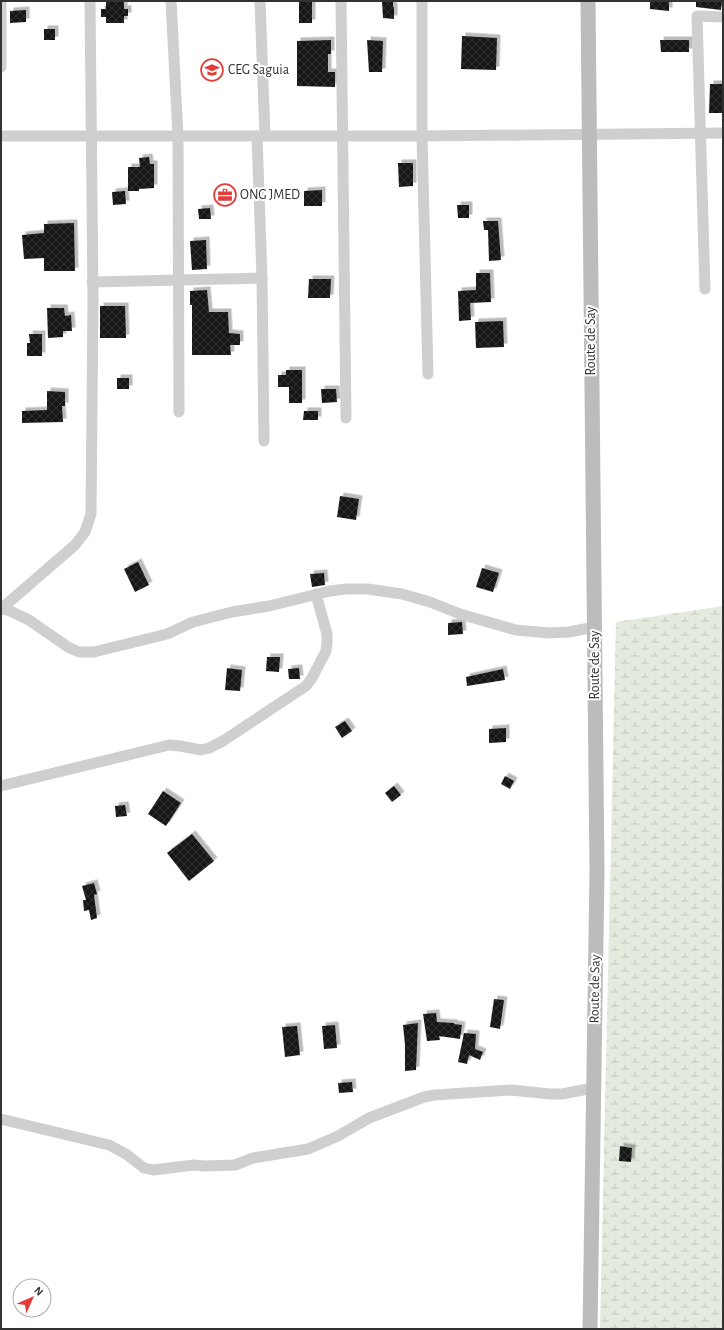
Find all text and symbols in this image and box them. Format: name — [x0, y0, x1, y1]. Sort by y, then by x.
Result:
school or university icon: CEG Saguia — [199, 57, 225, 83]
place label: CEG Saguia — [228, 63, 290, 77]
office icon: ONG JMED — [212, 182, 238, 208]
place label: ONG JMED — [240, 188, 300, 202]
street label: Route de Say — [584, 307, 598, 375]
street label: Route de Say — [588, 631, 602, 699]
street label: Route de Say — [587, 954, 603, 1024]
north arrow — [12, 1278, 52, 1318]
text: N — [32, 1285, 45, 1298]

